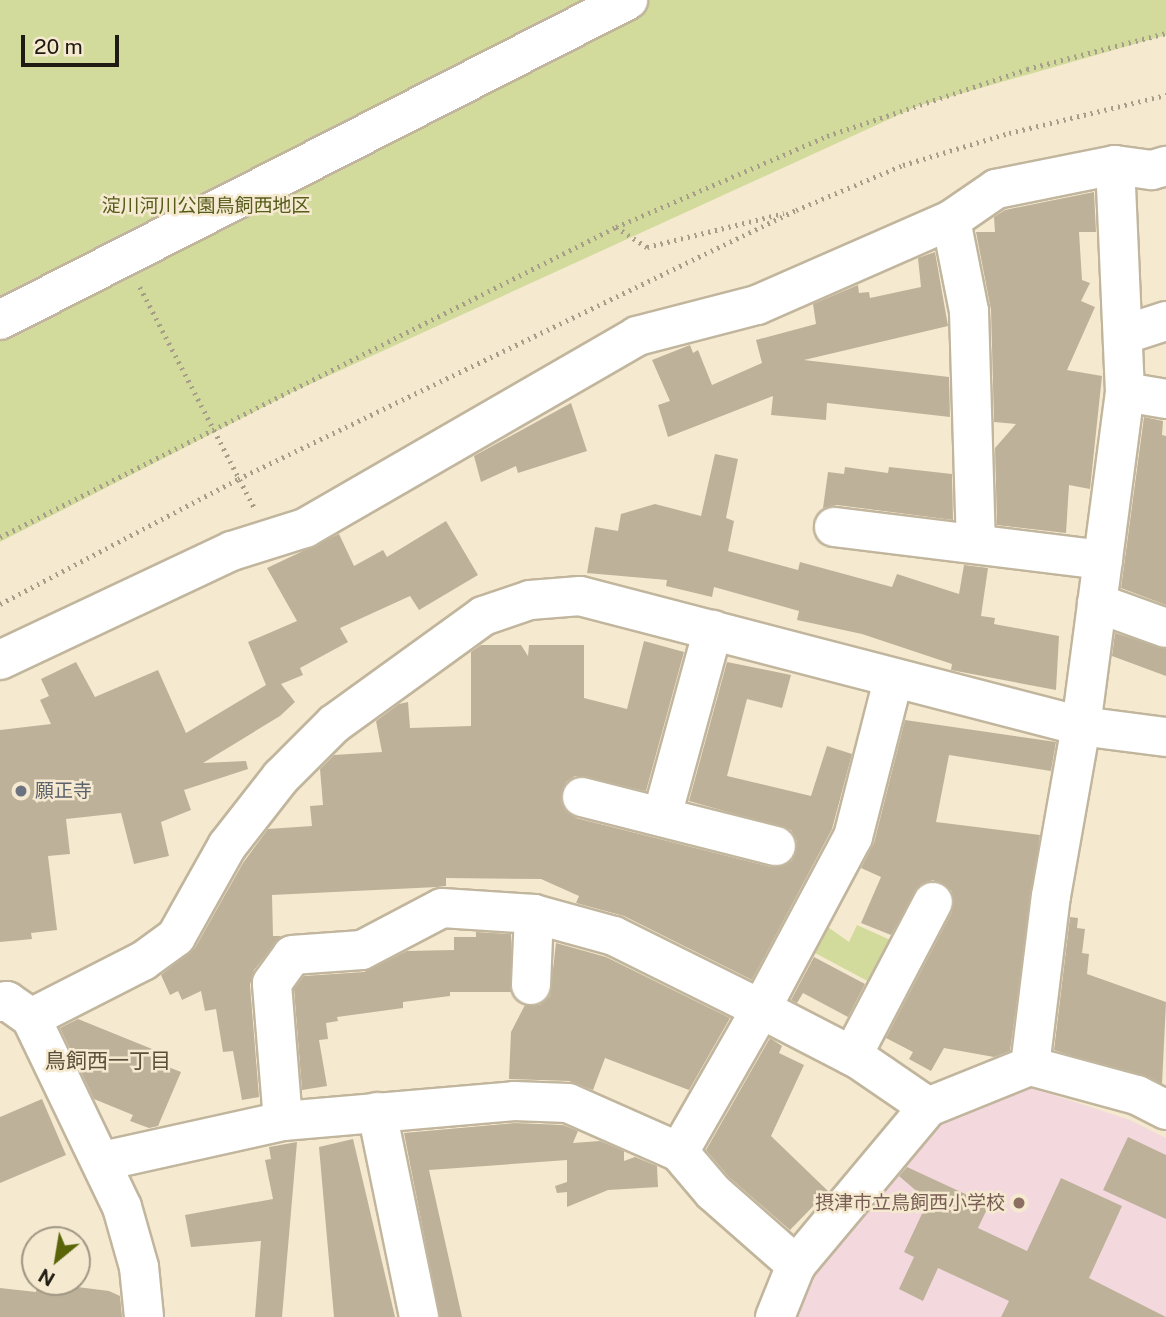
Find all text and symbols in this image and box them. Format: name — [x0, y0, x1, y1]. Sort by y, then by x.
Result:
scale bar — [24, 21, 122, 65]
text: 20 m — [34, 34, 83, 59]
park label: 淀川河川公園鳥飼西地区 — [102, 195, 310, 217]
place label: 願正寺 — [35, 780, 92, 802]
marker: 願正寺 — [13, 783, 29, 799]
district label: 鳥飼西一丁目 — [45, 1048, 171, 1074]
place label: 摂津市立鳥飼西小学校 — [815, 1192, 1005, 1214]
marker: 摂津市立鳥飼西小学校 — [1011, 1195, 1027, 1211]
north arrow — [21, 1226, 91, 1296]
text: N — [35, 1264, 58, 1291]

